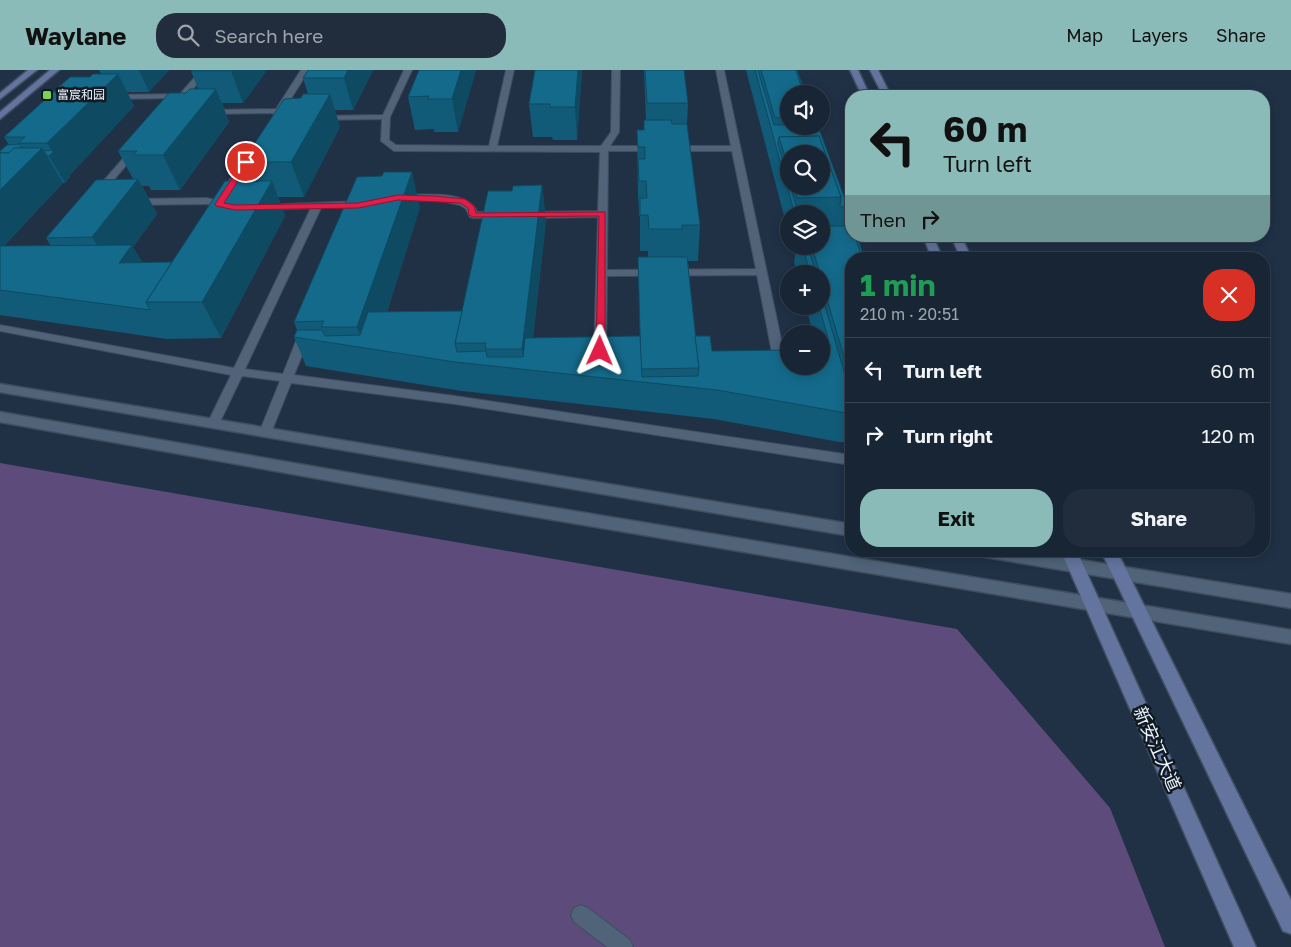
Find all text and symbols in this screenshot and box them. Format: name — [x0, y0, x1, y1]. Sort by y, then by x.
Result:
search box — [156, 13, 506, 58]
text: Waylane — [25, 21, 126, 50]
icon: search — [174, 21, 202, 49]
text: Search here — [214, 24, 323, 47]
text: Map — [1066, 24, 1103, 46]
text: Layers — [1131, 24, 1188, 46]
text: Share — [1216, 24, 1266, 46]
map controls — [780, 85, 830, 375]
button: sound — [780, 85, 830, 135]
place label: 富宸和园 — [57, 87, 105, 102]
marker: 富宸和园 — [41, 89, 53, 101]
text: 60 m — [943, 108, 1027, 150]
icon: left — [860, 110, 925, 175]
pin — [225, 141, 267, 183]
button: search — [780, 145, 830, 195]
icon: arrive — [232, 148, 260, 176]
text: Turn left — [943, 150, 1032, 177]
button: layers — [780, 205, 830, 255]
icon: right — [916, 205, 944, 233]
text: Then — [860, 208, 906, 231]
button: + — [780, 265, 830, 315]
text: 1 min — [860, 267, 936, 303]
button: close — [1203, 269, 1255, 321]
text: 210 m · 20:51 — [860, 304, 959, 324]
position arrow — [573, 324, 625, 376]
button: − — [780, 325, 830, 375]
icon: left — [860, 356, 888, 384]
text: Turn left — [903, 359, 982, 382]
text: 60 m — [1210, 359, 1255, 382]
icon: right — [860, 421, 888, 449]
text: Turn right — [903, 424, 993, 447]
text: 120 m — [1201, 424, 1255, 447]
button: Exit — [860, 489, 1053, 547]
button: Share — [1063, 489, 1255, 547]
street label: 新安江大道 — [1130, 703, 1186, 794]

